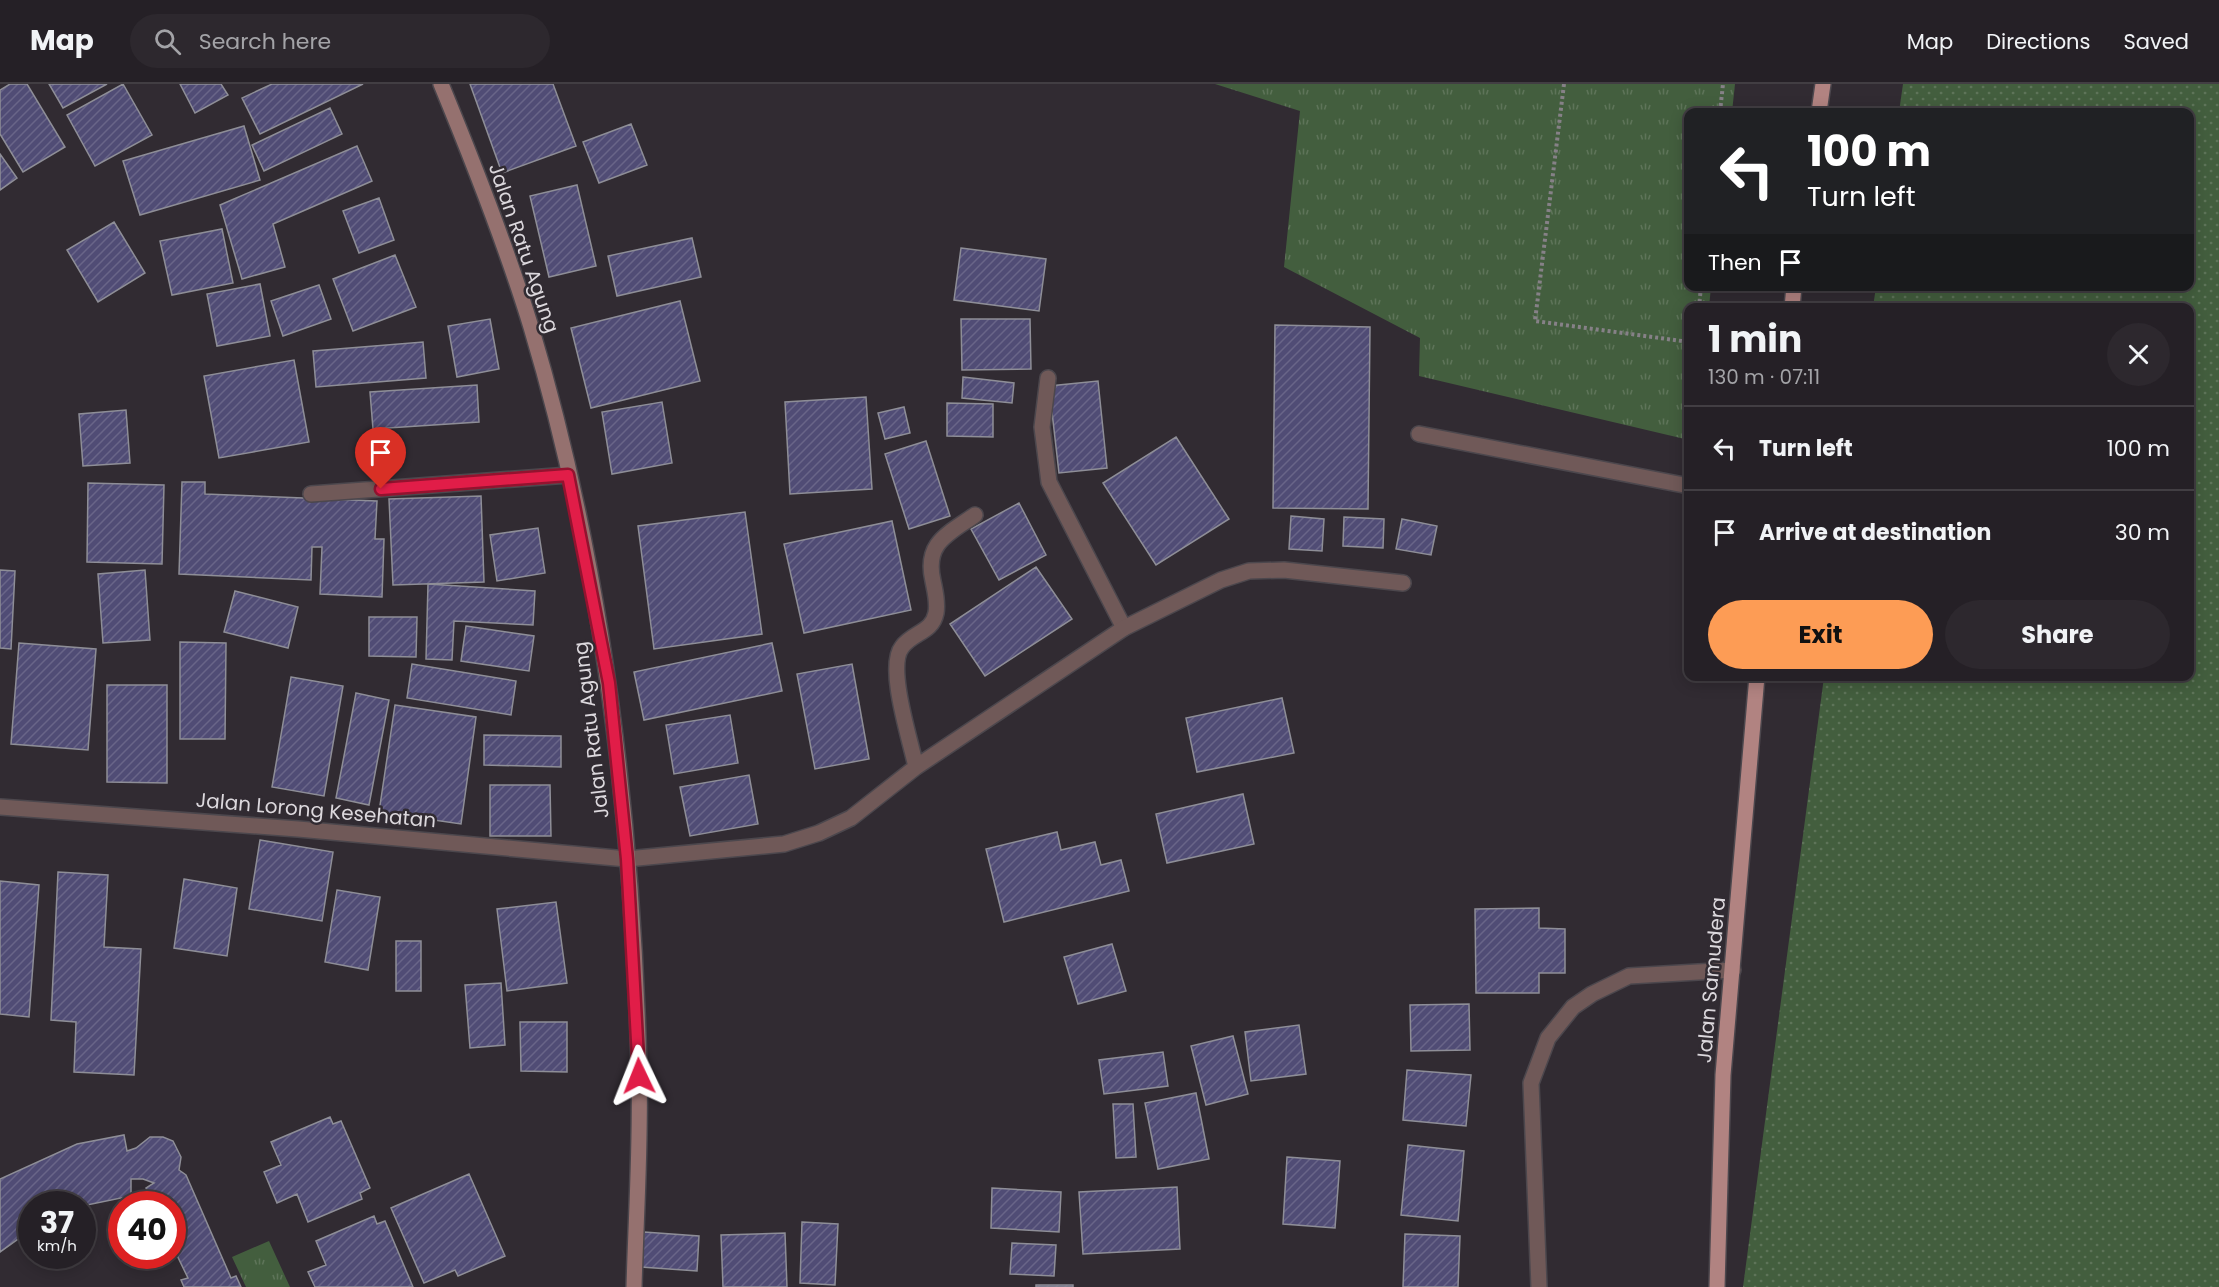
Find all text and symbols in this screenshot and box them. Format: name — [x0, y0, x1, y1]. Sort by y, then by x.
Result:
search box — [130, 14, 550, 68]
text: Map — [30, 21, 94, 60]
icon: search — [151, 25, 184, 58]
text: Search here — [199, 26, 331, 57]
text: Map — [1907, 27, 1953, 56]
text: Directions — [1986, 27, 2090, 56]
text: Saved — [2123, 27, 2189, 56]
text: 100 m — [1807, 122, 1931, 181]
icon: left — [1708, 132, 1786, 210]
street label: Jalan Ratu Agung — [482, 159, 566, 337]
text: Turn left — [1807, 178, 1916, 215]
icon: arrive — [1774, 246, 1807, 279]
text: Then — [1708, 247, 1762, 278]
text: 1 min — [1708, 314, 1802, 365]
button: close — [2107, 323, 2170, 386]
text: 130 m · 07:11 — [1708, 363, 1820, 391]
pin — [355, 427, 406, 489]
icon: left — [1708, 432, 1741, 465]
text: Turn left — [1759, 433, 1853, 464]
text: 100 m — [2107, 433, 2170, 464]
icon: arrive — [364, 436, 397, 469]
icon: arrive — [1708, 516, 1741, 549]
text: Arrive at destination — [1759, 517, 1991, 548]
text: 30 m — [2115, 517, 2170, 548]
button: Exit — [1708, 600, 1933, 669]
button: Share — [1945, 600, 2170, 669]
street label: Jalan Ratu Agung — [566, 640, 616, 820]
street label: Jalan Lorong Kesehatan — [195, 786, 437, 834]
street label: Jalan Samudera — [1690, 896, 1732, 1064]
position arrow — [607, 1044, 671, 1108]
speed limit sign: 40 — [108, 1191, 186, 1269]
text: 37 — [40, 1201, 74, 1244]
text: km/h — [37, 1235, 77, 1256]

